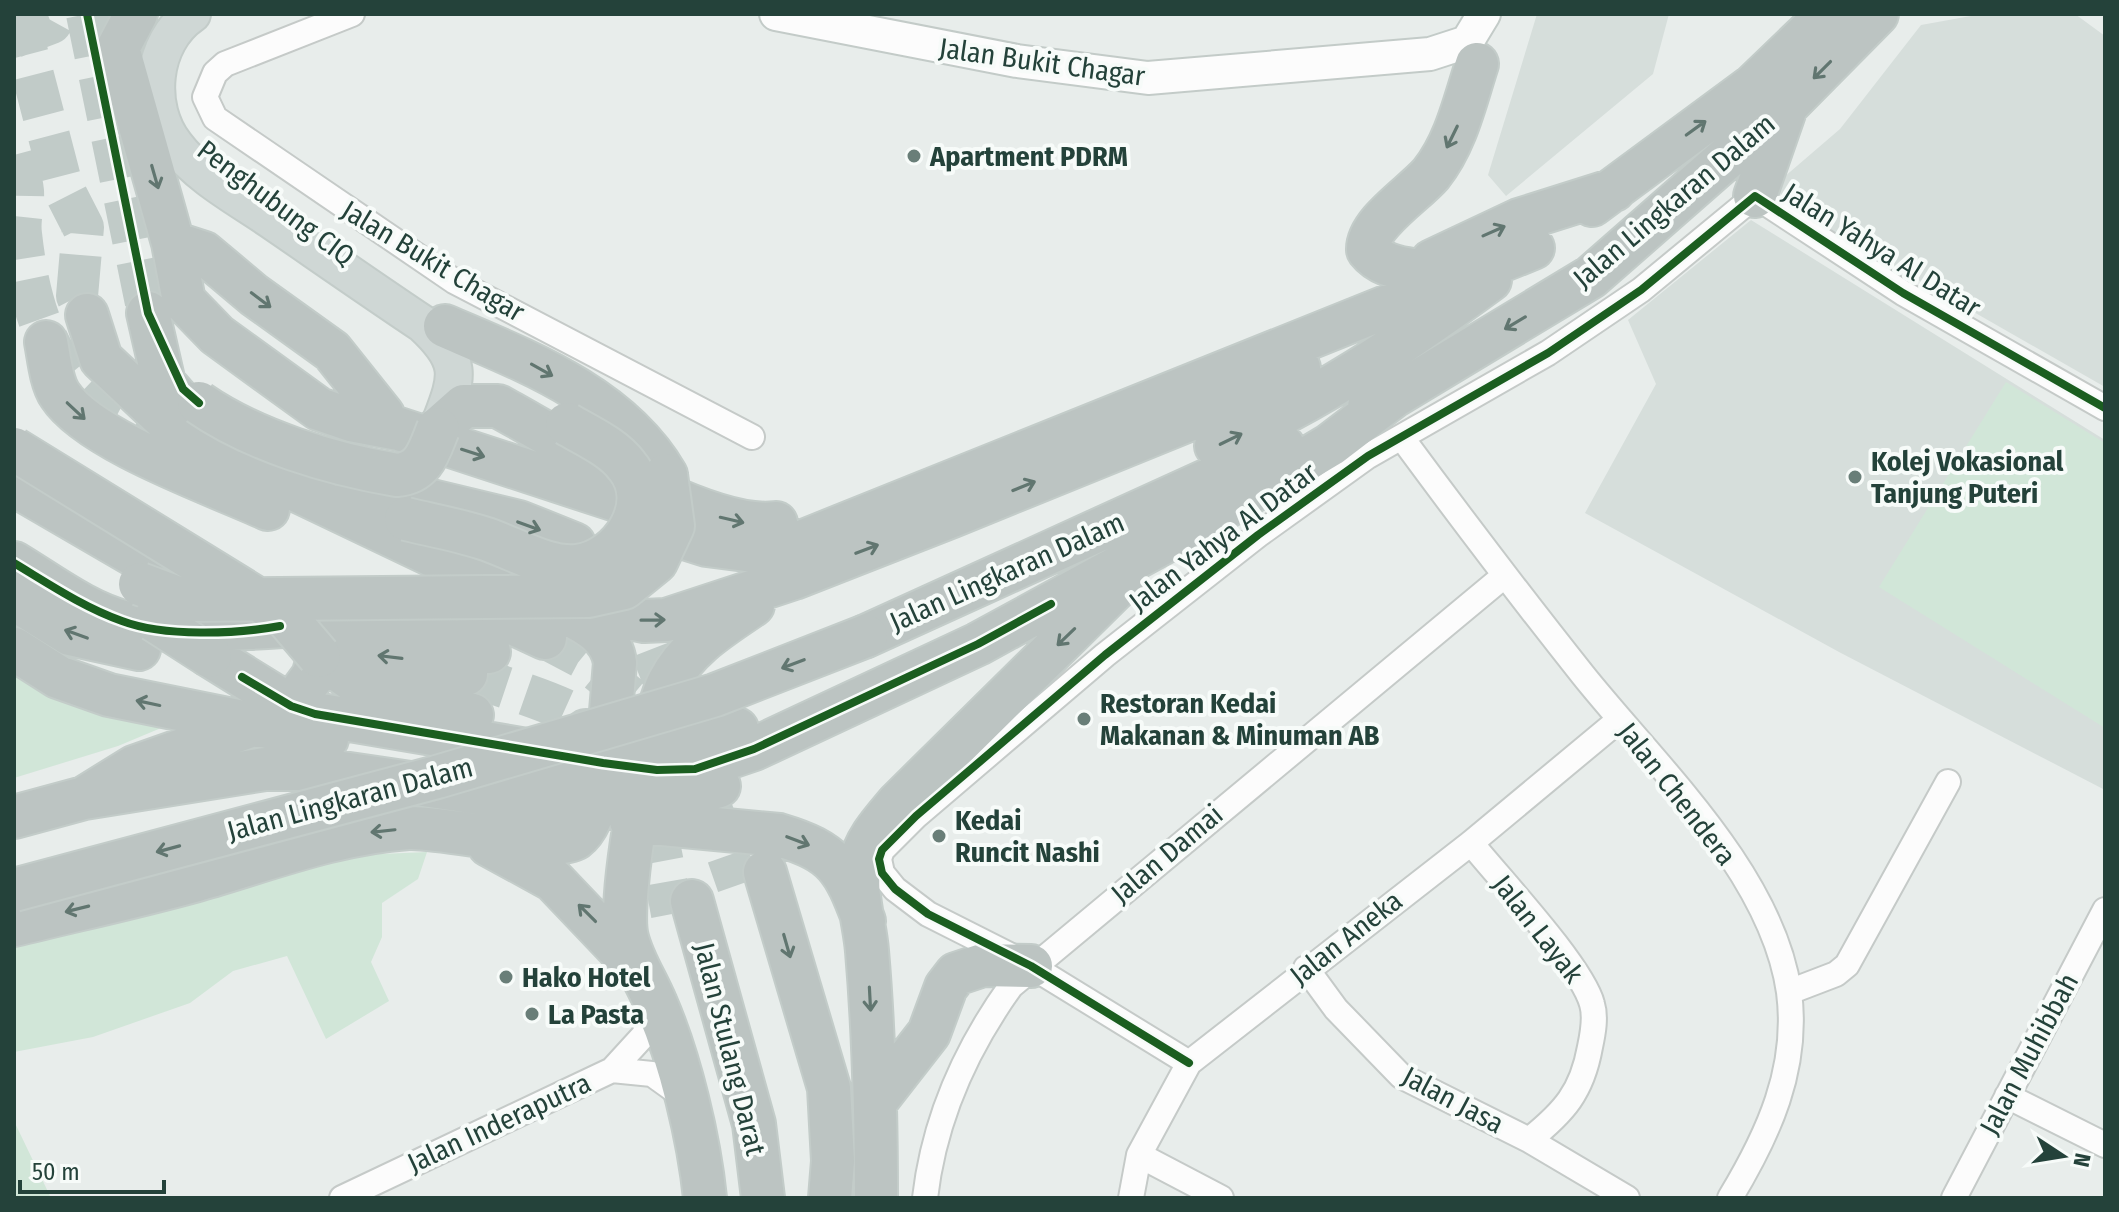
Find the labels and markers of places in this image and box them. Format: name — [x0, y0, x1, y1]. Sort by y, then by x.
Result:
place label: Apartment PDRM — [929, 140, 1128, 173]
marker: Apartment PDRM — [905, 147, 923, 165]
place label: Kolej Vokasional Tanjung Puteri — [1871, 445, 2064, 510]
marker: Kolej Vokasional Tanjung Puteri — [1846, 468, 1864, 486]
place label: Restoran Kedai Makanan & Minuman AB — [1100, 687, 1380, 752]
marker: Restoran Kedai Makanan & Minuman AB — [1075, 710, 1093, 728]
place label: Kedai Runcit Nashi — [955, 804, 1100, 869]
marker: Kedai Runcit Nashi — [930, 827, 948, 845]
place label: Hako Hotel — [522, 961, 651, 994]
marker: Hako Hotel — [497, 968, 515, 986]
place label: La Pasta — [548, 998, 644, 1031]
marker: La Pasta — [523, 1005, 541, 1023]

